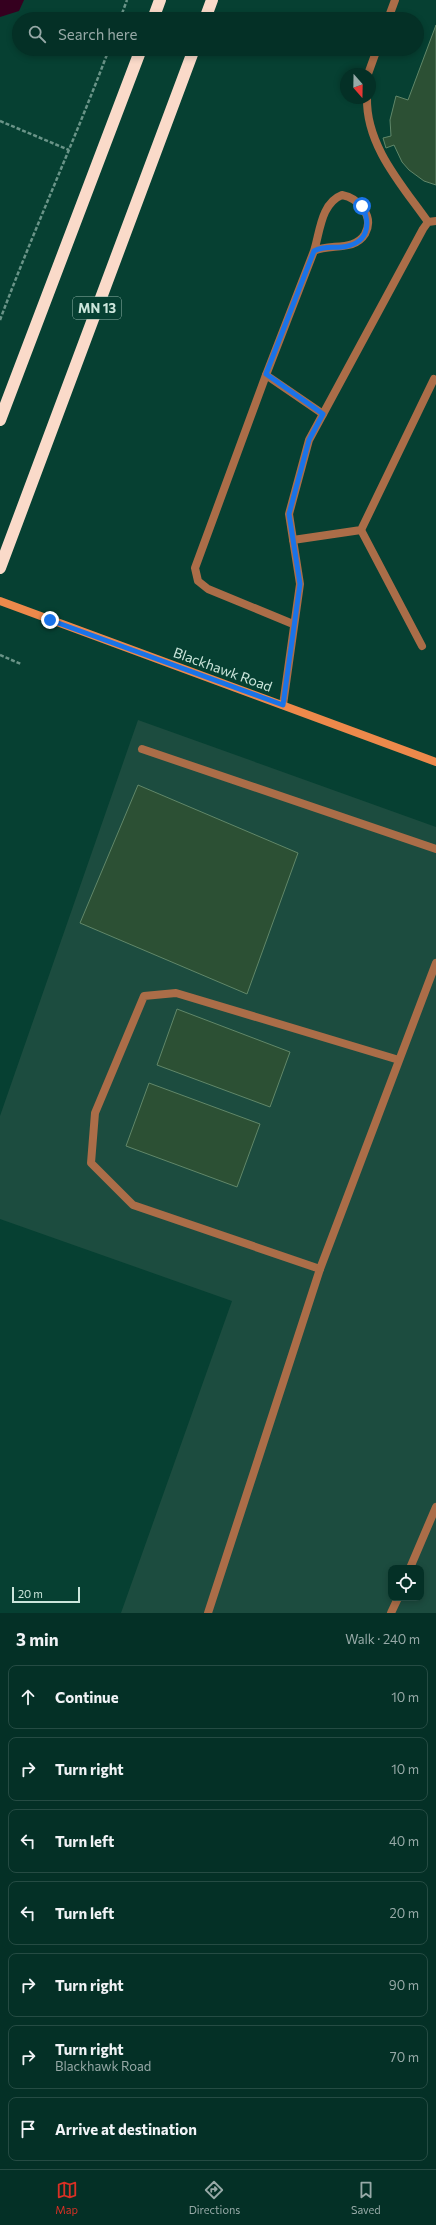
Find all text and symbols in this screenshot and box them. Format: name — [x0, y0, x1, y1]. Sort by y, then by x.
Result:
search box — [12, 12, 424, 56]
icon: search — [26, 23, 48, 45]
text: Search here — [58, 25, 137, 43]
north arrow — [340, 68, 376, 104]
route start — [353, 197, 371, 215]
road number: MN 13 — [73, 297, 121, 319]
route end — [41, 611, 59, 629]
street label: Blackhawk Road — [171, 643, 275, 695]
map controls — [388, 1565, 424, 1601]
button: locate — [388, 1565, 424, 1601]
scale bar — [12, 1585, 80, 1604]
text: 20 m — [18, 1587, 43, 1600]
text: 3 min — [16, 1629, 59, 1650]
text: Walk · 240 m — [345, 1631, 420, 1647]
icon: ahead — [17, 1686, 39, 1708]
text: Continue — [55, 1688, 119, 1706]
text: 10 m — [391, 1689, 419, 1705]
icon: right — [17, 1758, 39, 1780]
text: Turn right — [55, 1760, 124, 1778]
text: 10 m — [391, 1761, 419, 1777]
icon: left — [17, 1830, 39, 1852]
text: Turn left — [55, 1832, 114, 1850]
text: 40 m — [389, 1833, 419, 1849]
icon: left — [17, 1902, 39, 1924]
text: Turn left — [55, 1904, 114, 1922]
text: 20 m — [390, 1905, 419, 1921]
icon: right — [17, 1974, 39, 1996]
text: Turn right — [55, 1976, 124, 1994]
text: 90 m — [389, 1977, 419, 1993]
text: Turn right — [55, 2040, 124, 2058]
icon: right — [17, 2046, 39, 2068]
text: 70 m — [390, 2049, 419, 2065]
text: Blackhawk Road — [55, 2058, 151, 2074]
icon: arrive — [17, 2118, 39, 2140]
text: Arrive at destination — [55, 2120, 197, 2138]
tab: Map — [55, 2179, 78, 2216]
tab: Directions — [189, 2179, 240, 2216]
tab: Saved — [351, 2179, 381, 2216]

